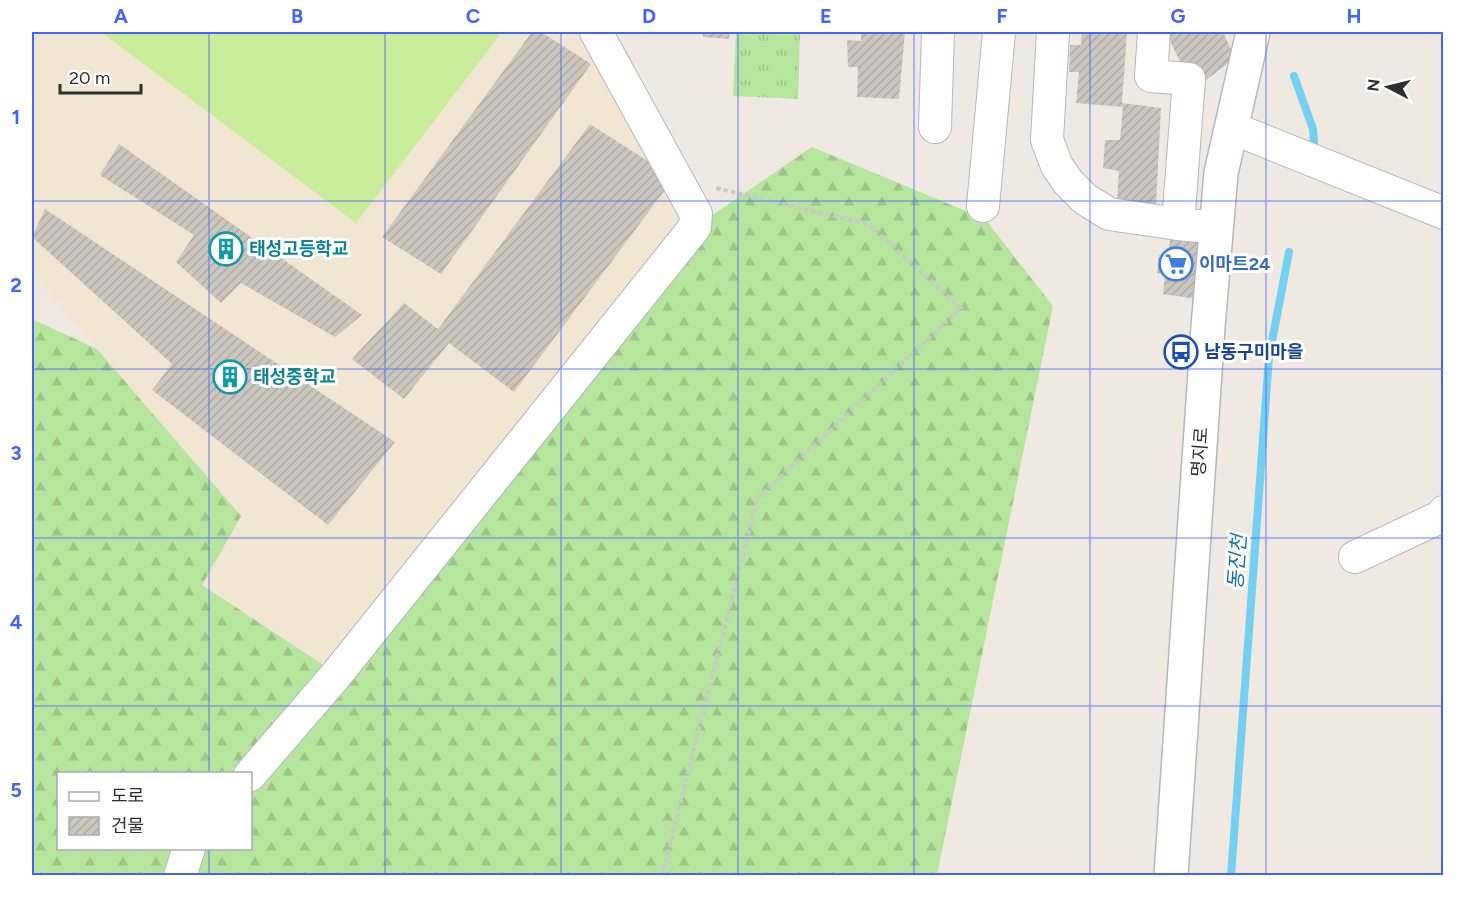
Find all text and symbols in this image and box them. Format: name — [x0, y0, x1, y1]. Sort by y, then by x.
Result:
text: A — [114, 4, 129, 28]
text: B — [291, 4, 303, 28]
text: C — [466, 4, 480, 28]
text: D — [642, 4, 656, 28]
text: E — [820, 4, 832, 28]
text: F — [996, 4, 1008, 28]
text: G — [1171, 4, 1186, 28]
text: H — [1347, 4, 1362, 28]
scale bar — [60, 57, 141, 95]
north arrow — [1358, 57, 1418, 117]
text: 20 m — [69, 67, 110, 89]
text: N — [1363, 78, 1384, 93]
text: 1 — [12, 105, 20, 129]
building icon: 태성고등학교 — [208, 231, 244, 267]
place label: 태성고등학교 — [249, 238, 348, 260]
supermarket icon: 이마트24 — [1158, 246, 1194, 282]
place label: 이마트24 — [1199, 253, 1271, 275]
text: 2 — [10, 273, 22, 297]
bus stop icon: 남동구미마을 — [1163, 334, 1199, 370]
place label: 남동구미마을 — [1204, 341, 1303, 363]
building icon: 태성중학교 — [212, 359, 248, 395]
place label: 태성중학교 — [253, 366, 336, 388]
street label: 명지로 — [1187, 426, 1213, 478]
text: 3 — [10, 441, 22, 465]
water label: 동진천 — [1223, 531, 1251, 590]
text: 4 — [10, 610, 23, 634]
legend — [57, 772, 252, 850]
text: 5 — [10, 778, 22, 802]
text: 도로 — [111, 785, 144, 807]
text: 건물 — [111, 815, 144, 837]

